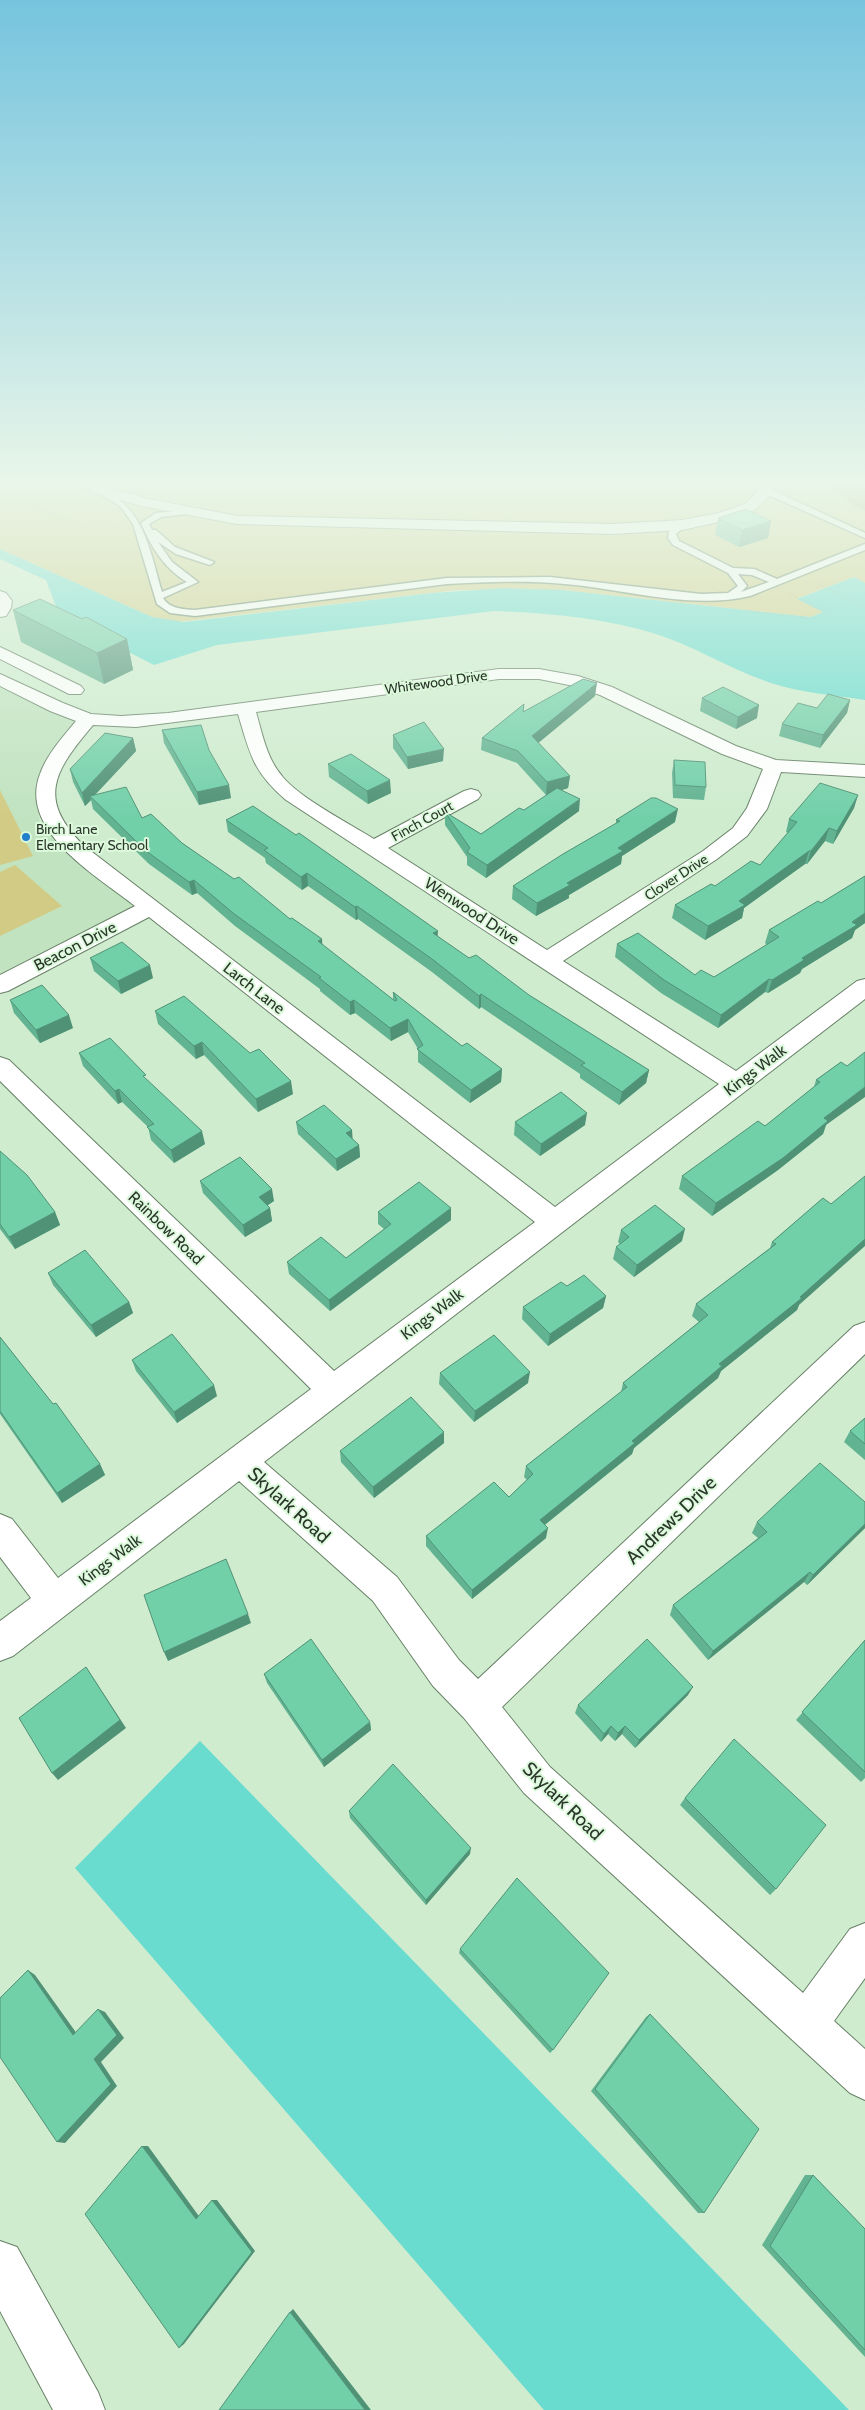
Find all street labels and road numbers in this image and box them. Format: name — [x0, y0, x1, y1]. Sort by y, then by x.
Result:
street label: Whitewood Drive — [384, 666, 488, 698]
street label: Finch Court — [388, 797, 456, 845]
street label: Clover Drive — [641, 850, 711, 904]
street label: Wenwood Drive — [421, 873, 523, 949]
street label: Beacon Drive — [31, 917, 119, 975]
street label: Larch Lane — [219, 958, 289, 1018]
street label: Kings Walk — [720, 1040, 791, 1100]
street label: Rainbow Road — [124, 1187, 208, 1269]
street label: Kings Walk — [397, 1284, 468, 1344]
street label: Skylark Road — [243, 1462, 335, 1548]
street label: Andrews Drive — [621, 1471, 721, 1569]
street label: Kings Walk — [75, 1530, 146, 1590]
street label: Skylark Road — [518, 1757, 608, 1845]

